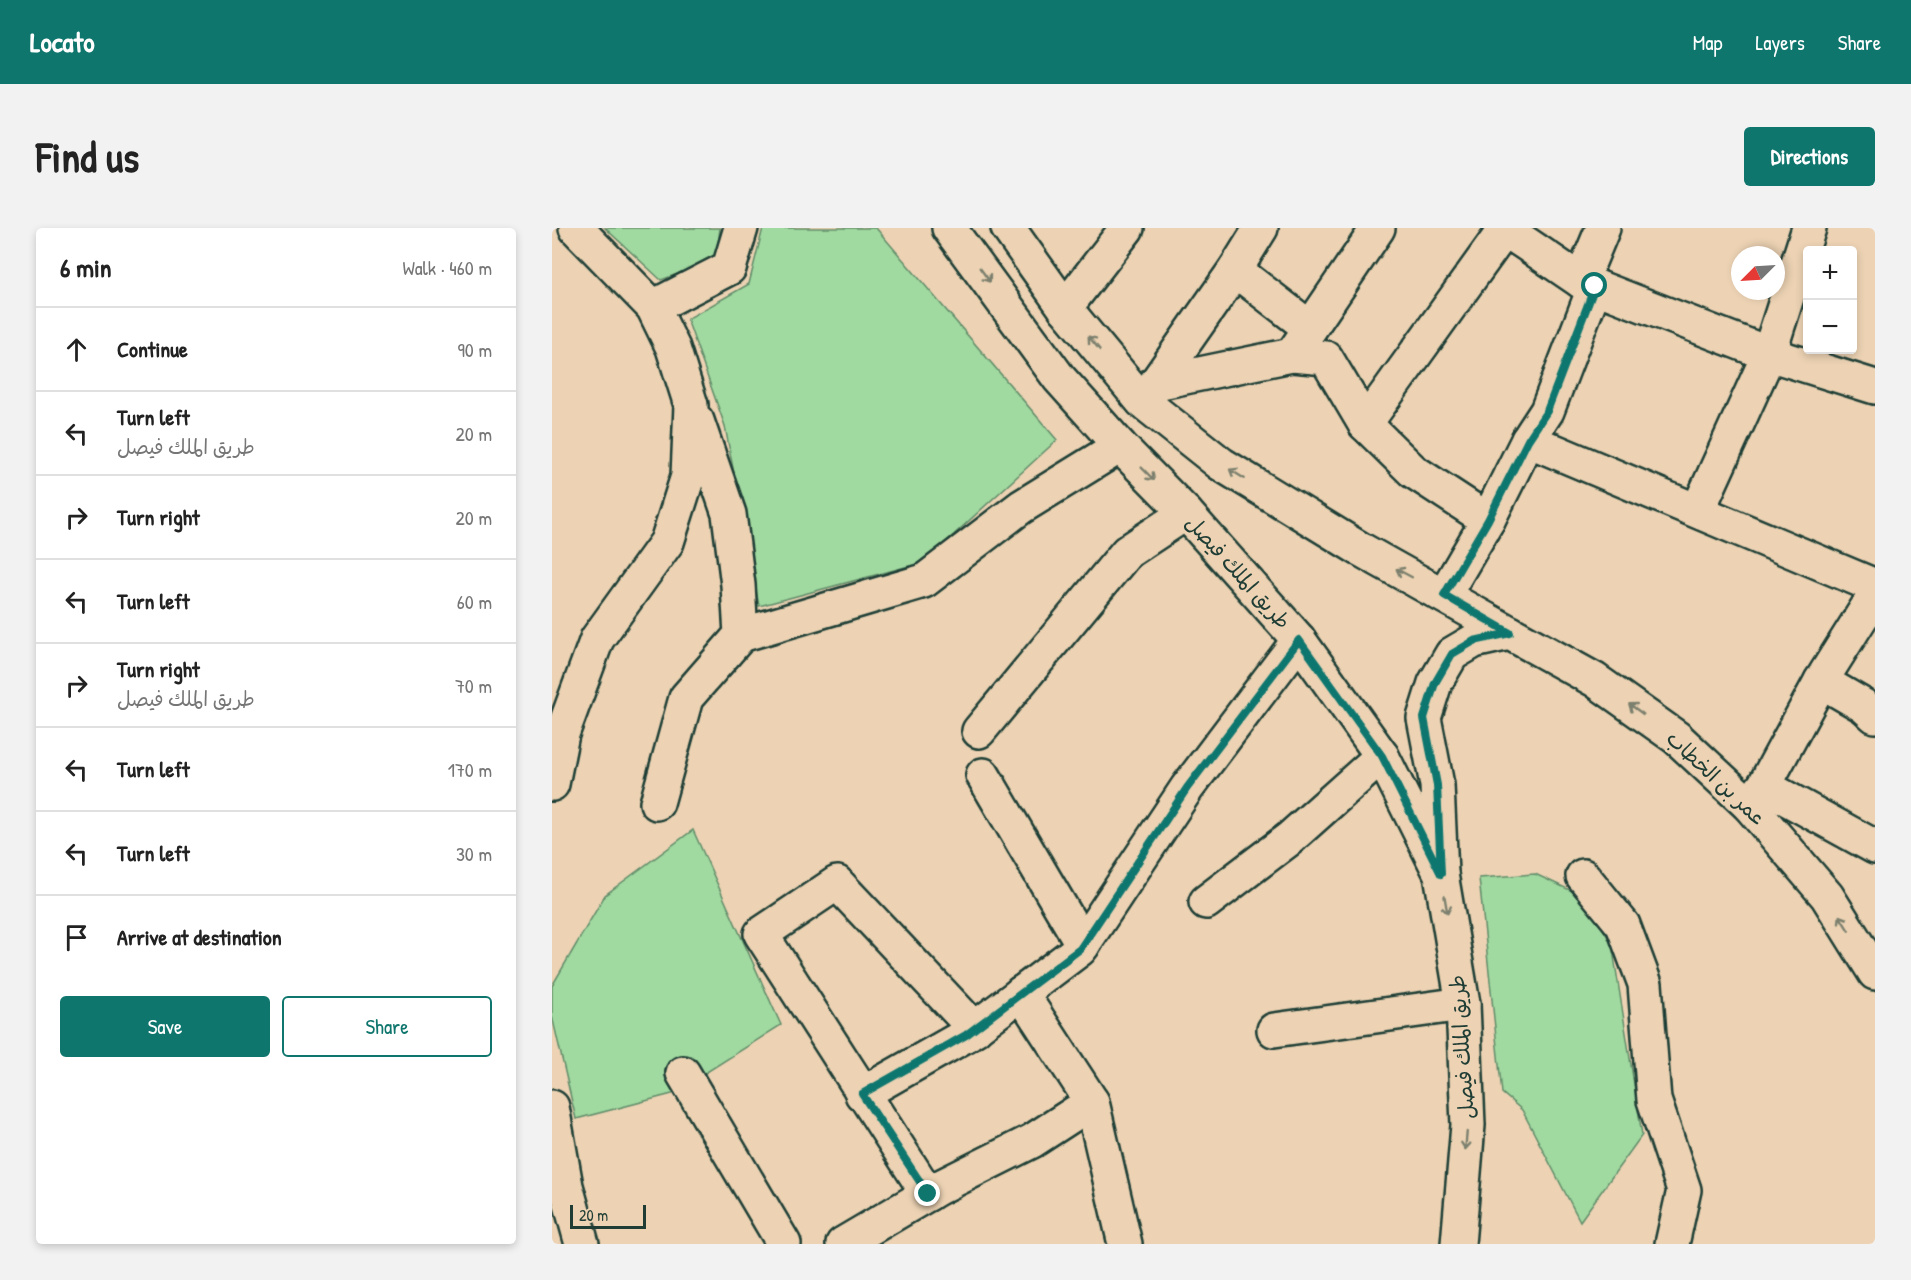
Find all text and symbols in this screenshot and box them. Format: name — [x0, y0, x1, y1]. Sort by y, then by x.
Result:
text: Locato — [30, 23, 94, 61]
text: Map — [1693, 28, 1722, 57]
text: Layers — [1755, 28, 1805, 57]
text: Share — [1838, 28, 1881, 57]
button: Directions — [1744, 127, 1875, 186]
text: Find us — [36, 128, 139, 185]
north arrow — [1731, 246, 1785, 300]
map controls — [1803, 246, 1857, 354]
button: + — [1803, 246, 1857, 300]
text: 6 min — [60, 250, 112, 285]
text: Walk · 460 m — [402, 254, 492, 281]
one-way arrow — [979, 266, 991, 282]
route start — [1581, 272, 1607, 298]
button: − — [1803, 300, 1857, 354]
icon: ahead — [60, 333, 93, 366]
text: Continue — [117, 334, 188, 364]
text: 90 m — [458, 336, 492, 363]
one-way arrow — [1087, 336, 1101, 351]
text: Turn left — [117, 402, 190, 432]
icon: left — [60, 417, 93, 450]
text: 20 m — [455, 420, 492, 447]
text: طريق الملك فيصل — [117, 433, 255, 460]
one-way arrow — [1140, 467, 1155, 481]
one-way arrow — [1229, 467, 1246, 479]
icon: right — [60, 501, 93, 534]
text: Turn right — [117, 502, 200, 532]
text: 20 m — [455, 504, 492, 531]
street label: طريق الملك فيصل — [1179, 508, 1298, 635]
one-way arrow — [1396, 567, 1414, 578]
icon: left — [60, 585, 93, 618]
text: Turn left — [117, 586, 190, 616]
text: 60 m — [457, 588, 492, 615]
text: Turn right — [117, 654, 200, 684]
icon: right — [60, 669, 93, 702]
text: 70 m — [455, 672, 492, 699]
text: طريق الملك فيصل — [117, 685, 255, 712]
one-way arrow — [1629, 703, 1645, 716]
street label: عمر بن الخطاب — [1660, 724, 1772, 831]
icon: left — [60, 753, 93, 786]
text: Turn left — [117, 754, 190, 784]
text: 170 m — [448, 756, 492, 783]
icon: left — [60, 837, 93, 870]
text: Turn left — [117, 838, 190, 868]
text: 30 m — [456, 840, 492, 867]
one-way arrow — [1441, 895, 1452, 915]
one-way arrow — [1838, 915, 1850, 932]
icon: arrive — [60, 921, 93, 954]
text: Arrive at destination — [117, 922, 282, 952]
street label: طريق الملك فيصل — [1442, 974, 1481, 1120]
button: Save — [60, 996, 270, 1057]
button: Share — [282, 996, 492, 1057]
one-way arrow — [1460, 1130, 1471, 1150]
route end — [914, 1180, 940, 1206]
scale bar — [570, 1202, 646, 1230]
text: 20 m — [579, 1204, 608, 1226]

